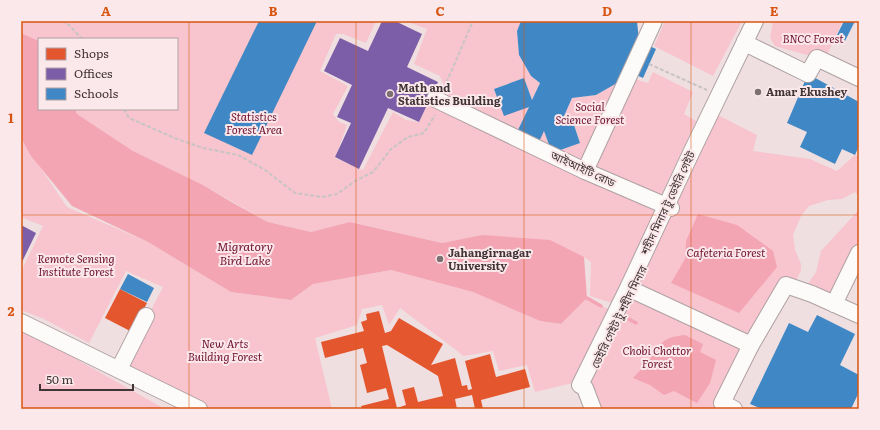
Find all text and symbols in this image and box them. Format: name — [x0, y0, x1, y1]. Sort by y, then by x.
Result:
text: A — [101, 1, 111, 20]
text: B — [269, 1, 278, 20]
text: C — [435, 1, 445, 20]
text: D — [602, 1, 612, 20]
text: E — [770, 1, 779, 20]
park label: BNCC Forest — [782, 30, 844, 46]
legend — [38, 38, 178, 110]
text: Shops — [74, 44, 109, 62]
text: Offices — [74, 64, 113, 82]
place label: Math and Statistics Building — [398, 79, 501, 108]
place label: Amar Ekushey — [766, 83, 848, 99]
text: Schools — [74, 84, 119, 102]
marker: Amar Ekushey — [753, 87, 763, 97]
marker: Math and Statistics Building — [385, 89, 395, 99]
park label: Social Science Forest — [555, 98, 625, 127]
text: 1 — [8, 108, 14, 127]
park label: Statistics Forest Area — [226, 108, 283, 137]
street label: আইআইটি রোড — [548, 146, 619, 190]
street label: শহীদ মিনার টু ডেইরি গেইট — [636, 147, 699, 258]
water label: Migratory Bird Lake — [217, 237, 273, 269]
place label: Jahangirnagar University — [448, 244, 531, 273]
park label: Cafeteria Forest — [687, 244, 766, 260]
park label: Remote Sensing Institute Forest — [37, 250, 115, 279]
marker: Jahangirnagar University — [435, 254, 445, 264]
street label: ডেইরি গেইট টু শহীদ মিনার — [586, 262, 650, 371]
text: 2 — [8, 301, 15, 320]
park label: New Arts Building Forest — [188, 335, 263, 364]
park label: Chobi Chottor Forest — [623, 342, 691, 371]
scale bar — [40, 366, 133, 392]
text: 50 m — [46, 370, 73, 388]

